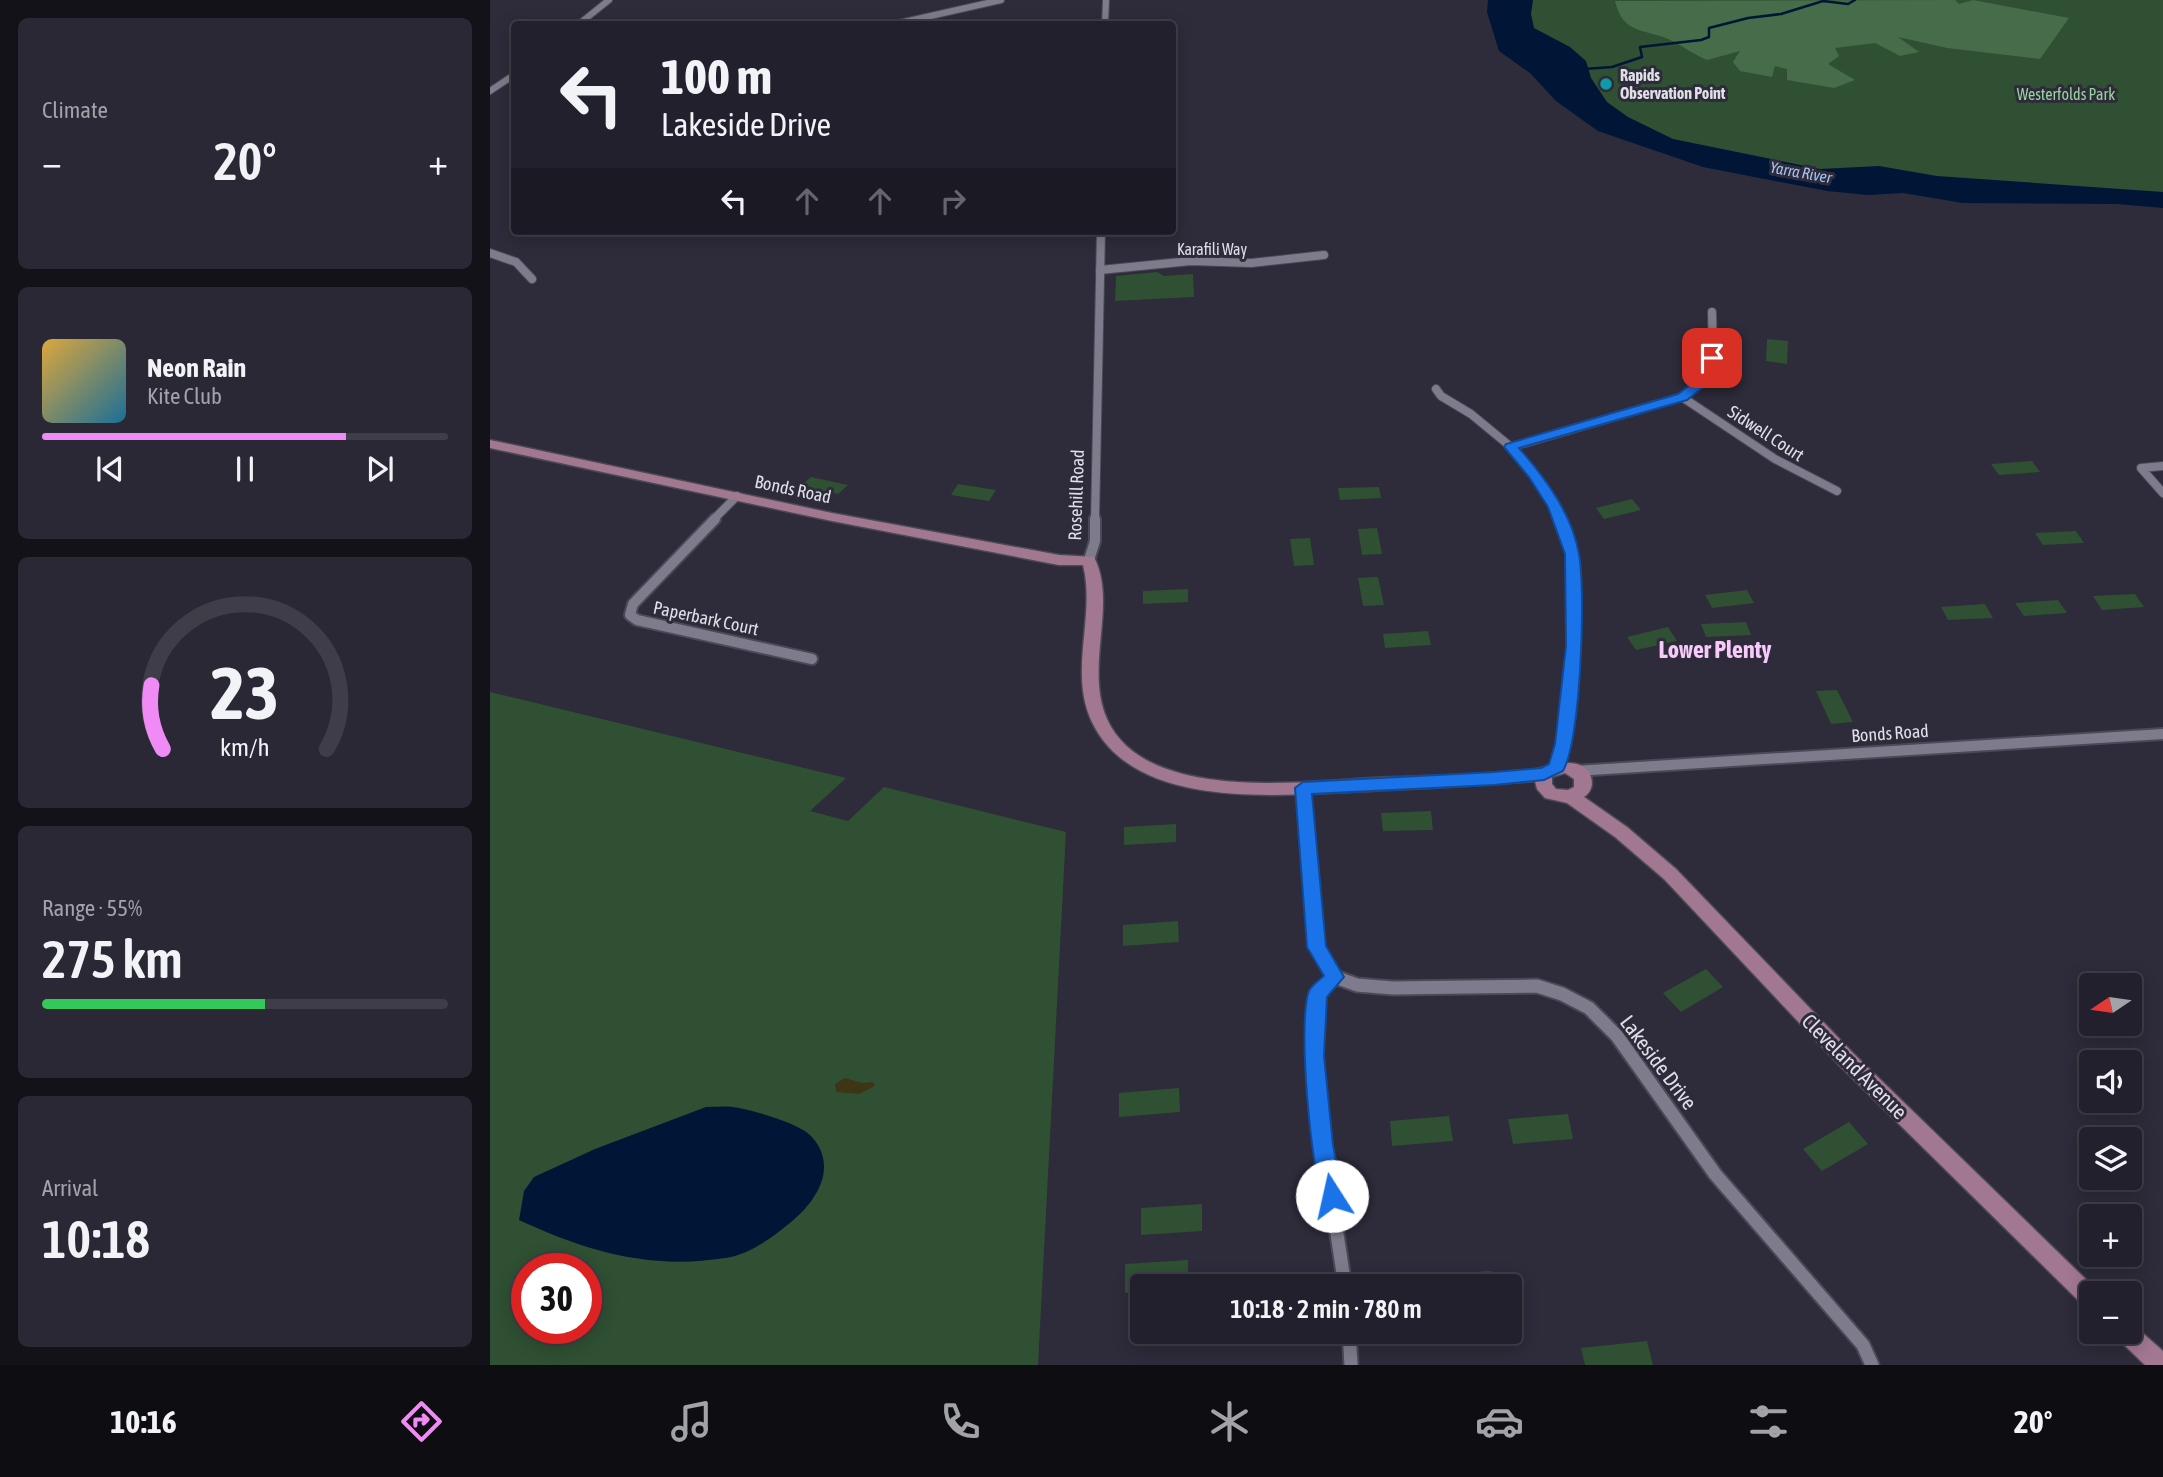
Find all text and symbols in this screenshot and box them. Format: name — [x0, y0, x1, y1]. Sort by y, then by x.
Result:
text: 100 m — [661, 48, 772, 104]
icon: left — [546, 49, 637, 140]
place label: Rapids Observation Point — [1620, 66, 1726, 102]
marker: Rapids Observation Point — [1598, 76, 1614, 92]
park label: Westerfolds Park — [2017, 85, 2115, 103]
text: Climate — [42, 97, 108, 123]
text: Lakeside Drive — [661, 106, 831, 143]
text: 20° — [213, 131, 277, 191]
text: − — [42, 140, 62, 183]
text: + — [428, 140, 448, 183]
water label: Yarra River — [1769, 158, 1834, 186]
icon: left — [715, 182, 753, 220]
icon: ahead — [788, 182, 826, 220]
icon: ahead — [861, 182, 899, 220]
icon: right — [934, 182, 972, 220]
street label: Karafili Way — [1177, 240, 1247, 259]
pin — [1682, 328, 1742, 388]
icon: arrive — [1693, 339, 1731, 377]
text: Neon Rain — [147, 353, 246, 383]
text: Kite Club — [147, 383, 222, 409]
street label: Sidwell Court — [1724, 401, 1808, 465]
street label: Rosehill Road — [1064, 449, 1088, 541]
icon: previous — [91, 450, 129, 488]
icon: pause — [226, 450, 264, 488]
icon: next — [361, 450, 399, 488]
street label: Bonds Road — [753, 471, 833, 507]
street label: Paperbark Court — [651, 597, 761, 639]
district label: Lower Plenty — [1659, 636, 1772, 663]
text: 23 — [211, 651, 279, 734]
street label: Bonds Road — [1851, 720, 1929, 746]
text: km/h — [220, 732, 270, 760]
text: Range · 55% — [42, 895, 142, 921]
text: 275 km — [42, 929, 183, 989]
north arrow — [2079, 973, 2142, 1036]
map controls — [2079, 973, 2142, 1344]
street label: Cleveland Avenue — [1798, 1009, 1912, 1123]
street label: Lakeside Drive — [1616, 1010, 1702, 1114]
button: sound — [2079, 1050, 2142, 1113]
button: layers — [2079, 1127, 2142, 1190]
position arrow — [1295, 1159, 1369, 1233]
text: Arrival — [42, 1175, 98, 1201]
button: + — [2079, 1204, 2142, 1267]
text: 10:18 — [42, 1209, 150, 1269]
speed limit sign: 30 — [511, 1253, 602, 1344]
button: − — [2079, 1281, 2142, 1344]
text: 10:18 · 2 min · 780 m — [1230, 1294, 1422, 1324]
icon: directions — [397, 1397, 446, 1446]
icon: music — [667, 1397, 716, 1446]
icon: phone — [936, 1397, 985, 1446]
icon: climate — [1205, 1397, 1254, 1446]
icon: car — [1475, 1397, 1524, 1446]
icon: filters — [1744, 1397, 1793, 1446]
text: 10:16 — [110, 1403, 177, 1440]
text: 20° — [2014, 1403, 2053, 1440]

